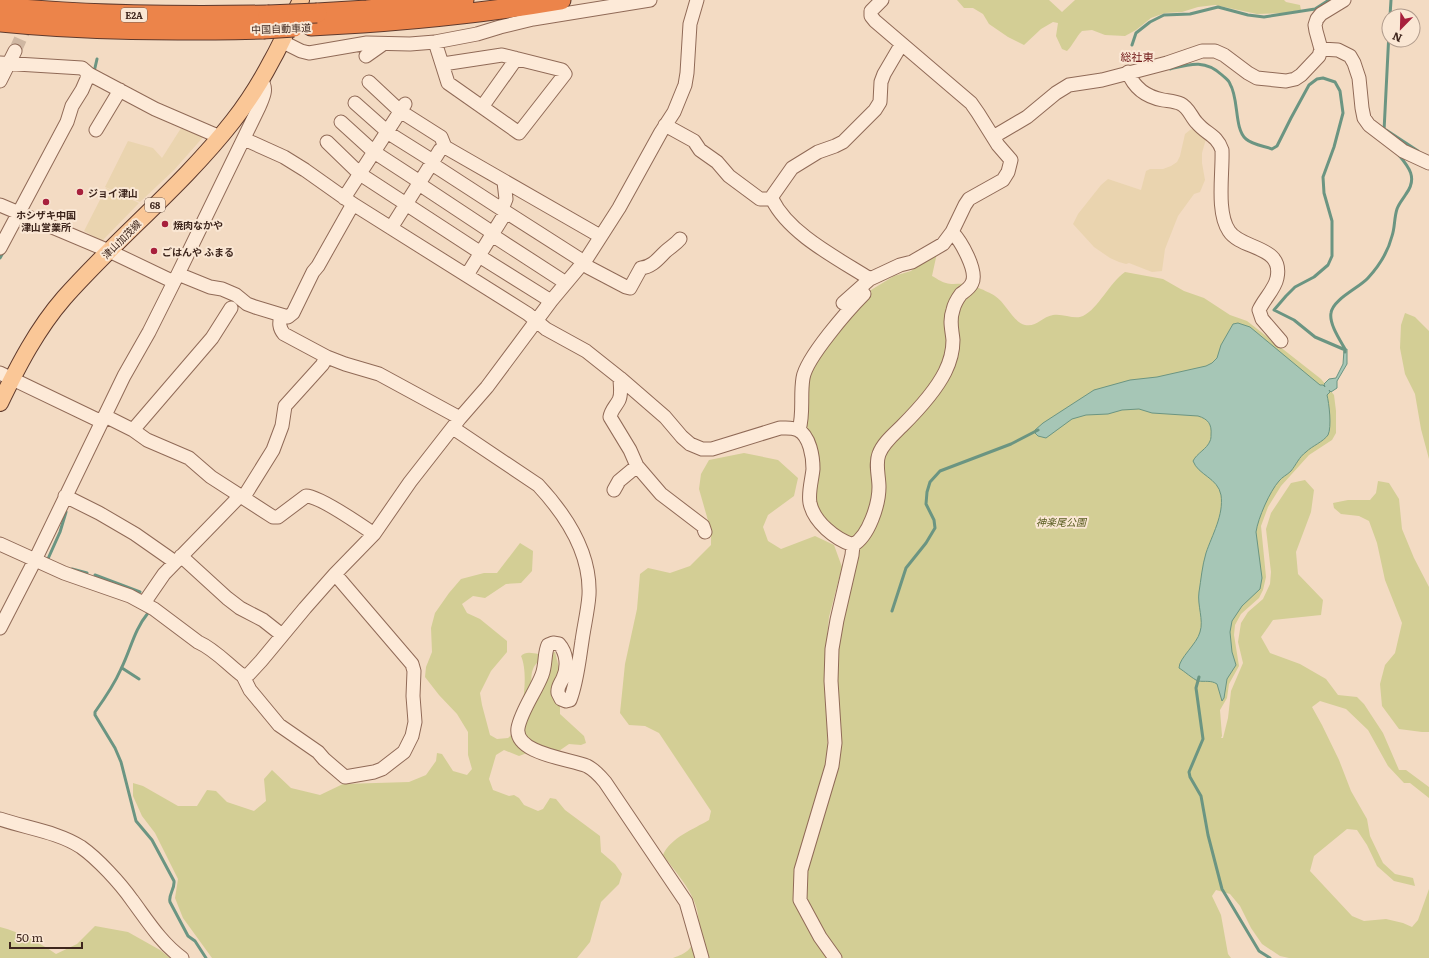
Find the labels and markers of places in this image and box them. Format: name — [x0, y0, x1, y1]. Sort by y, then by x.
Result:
place label: ジョイ津山 — [88, 185, 138, 200]
marker: ジョイ津山 — [75, 187, 85, 197]
marker: ホシザキ中国 津山営業所 — [41, 197, 51, 207]
place label: ホシザキ中国 津山営業所 — [16, 207, 76, 234]
place label: 焼肉なかや — [173, 217, 223, 232]
marker: 焼肉なかや — [160, 219, 170, 229]
place label: ごはんや ふまる — [162, 244, 234, 259]
marker: ごはんや ふまる — [149, 246, 159, 256]

